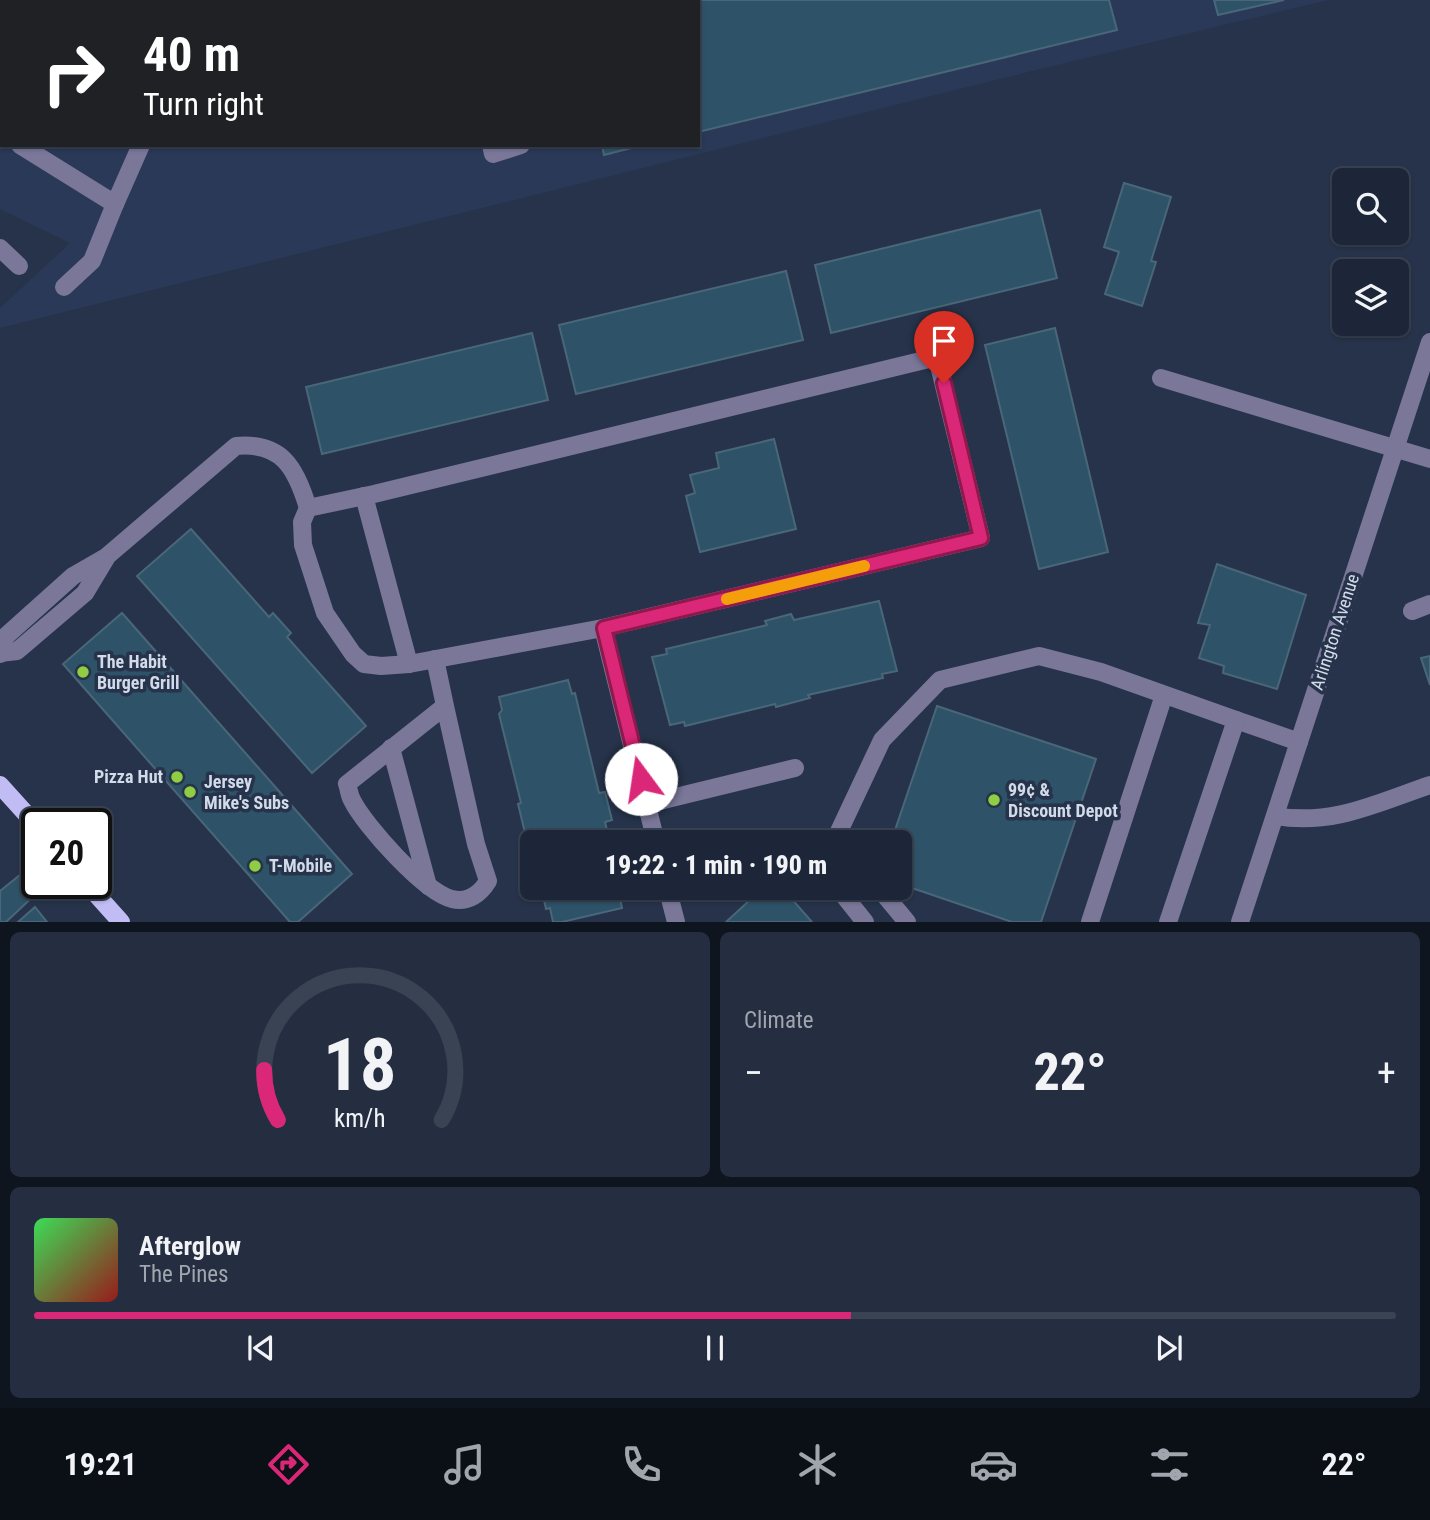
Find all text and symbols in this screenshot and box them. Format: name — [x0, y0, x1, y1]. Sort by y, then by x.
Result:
text: 40 m — [143, 26, 240, 83]
icon: right — [28, 28, 119, 119]
text: Turn right — [143, 85, 264, 123]
map controls — [1332, 168, 1409, 336]
button: search — [1332, 168, 1409, 245]
button: layers — [1332, 259, 1409, 336]
pin — [914, 311, 974, 383]
icon: arrive — [925, 322, 963, 360]
street label: Arlington Avenue — [1306, 571, 1363, 692]
place label: The Habit Burger Grill — [97, 651, 180, 693]
marker: The Habit Burger Grill — [75, 664, 91, 680]
position arrow — [604, 742, 678, 816]
place label: Pizza Hut — [94, 766, 163, 787]
marker: Pizza Hut — [169, 769, 185, 785]
place label: Jersey Mike's Subs — [204, 771, 289, 813]
place label: 99¢ & Discount Depot — [1008, 779, 1118, 821]
marker: Jersey Mike's Subs — [182, 784, 198, 800]
marker: 99¢ & Discount Depot — [986, 792, 1002, 808]
speed limit sign: 20 — [21, 808, 112, 899]
text: 19:22 · 1 min · 190 m — [605, 850, 827, 880]
place label: T-Mobile — [269, 855, 332, 876]
marker: T-Mobile — [247, 858, 263, 874]
text: Climate — [744, 1007, 814, 1034]
text: 18 — [323, 1023, 397, 1109]
text: 22° — [1033, 1042, 1107, 1103]
text: − — [744, 1051, 763, 1095]
text: + — [1377, 1051, 1396, 1095]
text: km/h — [334, 1104, 386, 1133]
text: Afterglow — [139, 1231, 241, 1261]
text: The Pines — [139, 1261, 229, 1288]
icon: previous — [242, 1329, 280, 1367]
icon: pause — [696, 1329, 734, 1367]
icon: next — [1150, 1329, 1188, 1367]
icon: directions — [264, 1440, 313, 1489]
icon: music — [440, 1440, 489, 1489]
icon: phone — [617, 1440, 666, 1489]
icon: climate — [793, 1440, 842, 1489]
icon: car — [969, 1440, 1018, 1489]
icon: filters — [1145, 1440, 1194, 1489]
text: 19:21 — [64, 1445, 137, 1483]
text: 22° — [1322, 1445, 1366, 1483]

